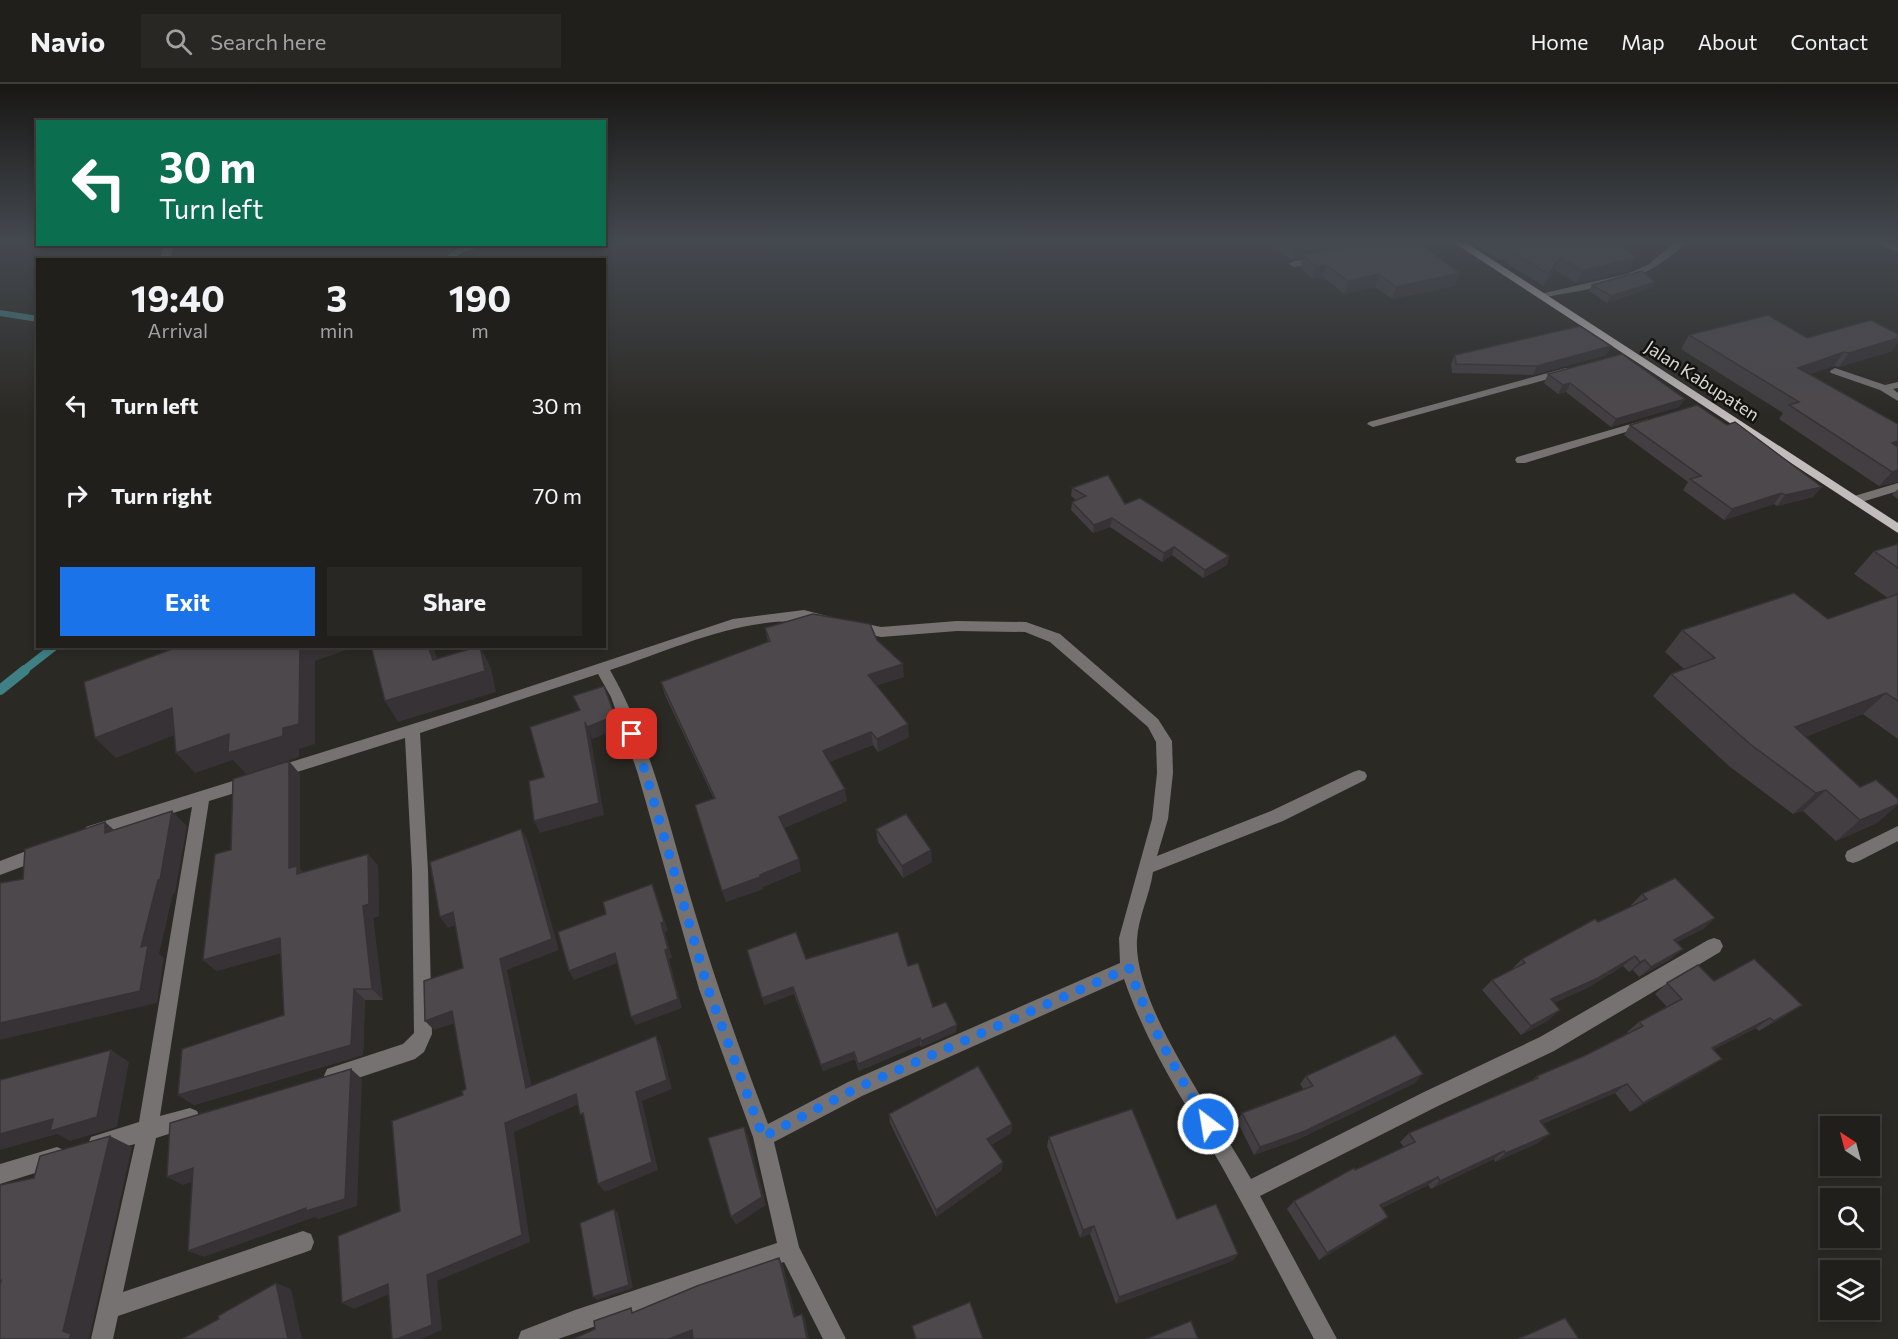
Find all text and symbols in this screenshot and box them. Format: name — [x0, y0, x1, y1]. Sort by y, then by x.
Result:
search box — [141, 14, 561, 68]
text: Navio — [30, 24, 105, 58]
icon: search — [162, 25, 195, 58]
text: Search here — [210, 28, 326, 55]
text: Home — [1531, 29, 1588, 54]
text: Map — [1621, 29, 1665, 54]
text: About — [1698, 29, 1757, 54]
text: Contact — [1790, 29, 1868, 54]
text: 30 m — [159, 140, 256, 192]
icon: left — [60, 144, 138, 222]
text: Turn left — [159, 192, 263, 225]
text: 19:40 — [131, 275, 225, 319]
text: 3 — [326, 275, 347, 319]
text: 190 — [449, 275, 511, 319]
text: Arrival — [148, 318, 208, 342]
text: min — [320, 318, 354, 342]
text: m — [471, 318, 489, 342]
street label: Jalan Kabupaten — [1641, 335, 1764, 425]
icon: left — [60, 389, 93, 422]
text: Turn left — [111, 392, 198, 419]
text: 30 m — [532, 392, 582, 419]
icon: right — [60, 479, 93, 512]
text: Turn right — [111, 482, 212, 509]
text: 70 m — [533, 482, 582, 509]
button: Exit — [60, 567, 315, 636]
button: Share — [327, 567, 582, 636]
pin — [606, 708, 657, 759]
icon: arrive — [615, 717, 648, 750]
position arrow — [1176, 1092, 1240, 1156]
north arrow — [1820, 1116, 1880, 1176]
map controls — [1820, 1116, 1880, 1320]
button: search — [1820, 1188, 1880, 1248]
button: layers — [1820, 1260, 1880, 1320]

